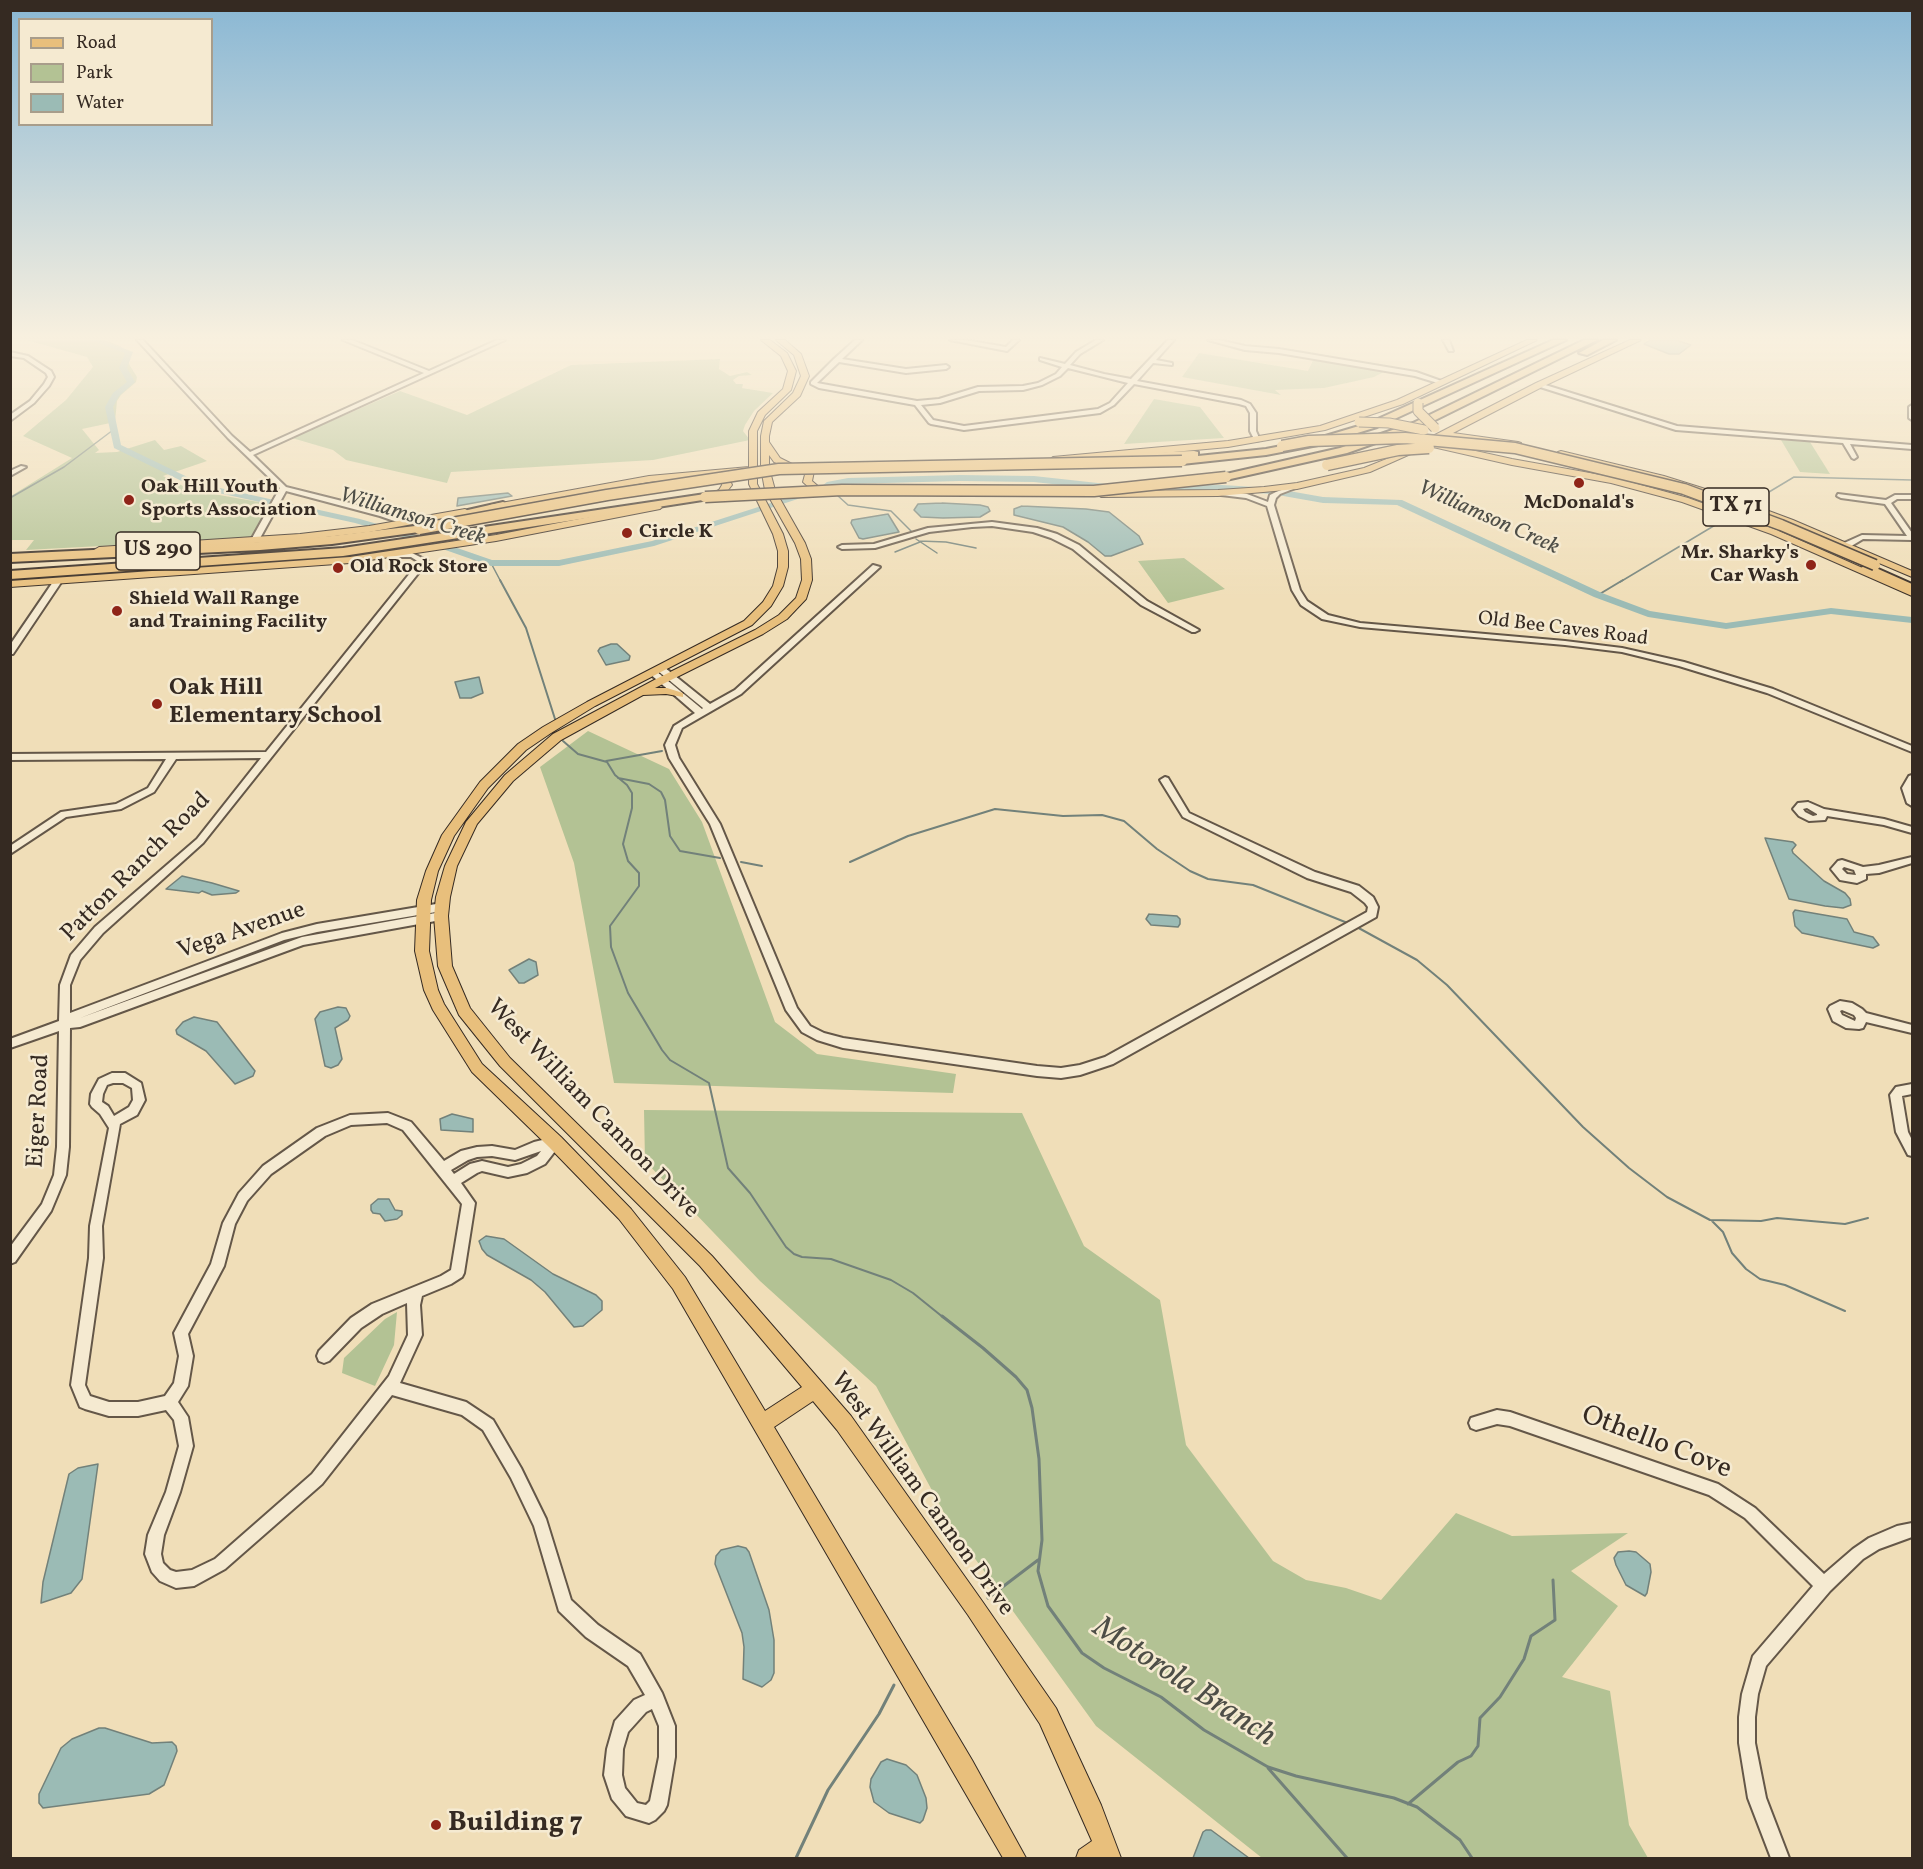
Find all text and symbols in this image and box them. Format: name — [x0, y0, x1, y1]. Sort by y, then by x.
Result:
legend — [18, 18, 213, 126]
text: Road — [76, 31, 117, 56]
text: Park — [76, 61, 113, 86]
text: Water — [76, 91, 124, 116]
place label: Oak Hill Youth Sports Association — [141, 476, 316, 523]
water label: Williamson Creek — [1413, 476, 1563, 562]
marker: McDonald's — [1572, 476, 1586, 490]
water label: Williamson Creek — [336, 483, 488, 553]
road number: TX 71 — [1703, 488, 1769, 526]
place label: McDonald's — [1524, 492, 1634, 516]
marker: Oak Hill Youth Sports Association — [122, 493, 136, 507]
place label: Circle K — [639, 521, 713, 545]
marker: Circle K — [620, 526, 634, 540]
road number: US 290 — [116, 532, 200, 570]
place label: Mr. Sharky's Car Wash — [1681, 542, 1799, 589]
place label: Old Rock Store — [350, 556, 488, 580]
marker: Mr. Sharky's Car Wash — [1804, 558, 1818, 572]
marker: Old Rock Store — [331, 561, 345, 575]
place label: Shield Wall Range and Training Facility — [129, 588, 327, 635]
marker: Shield Wall Range and Training Facility — [110, 604, 124, 618]
street label: Old Bee Caves Road — [1477, 608, 1649, 652]
place label: Oak Hill Elementary School — [169, 676, 382, 732]
marker: Oak Hill Elementary School — [150, 697, 164, 711]
street label: Patton Ranch Road — [56, 787, 218, 949]
street label: Vega Avenue — [174, 897, 310, 967]
street label: West William Cannon Drive — [480, 994, 704, 1226]
street label: Eiger Road — [23, 1053, 57, 1169]
street label: West William Cannon Drive — [823, 1368, 1019, 1622]
street label: Othello Cove — [1576, 1400, 1736, 1488]
water label: Motorola Branch — [1084, 1611, 1282, 1757]
place label: Building 7 — [448, 1808, 583, 1842]
marker: Building 7 — [429, 1818, 443, 1832]

